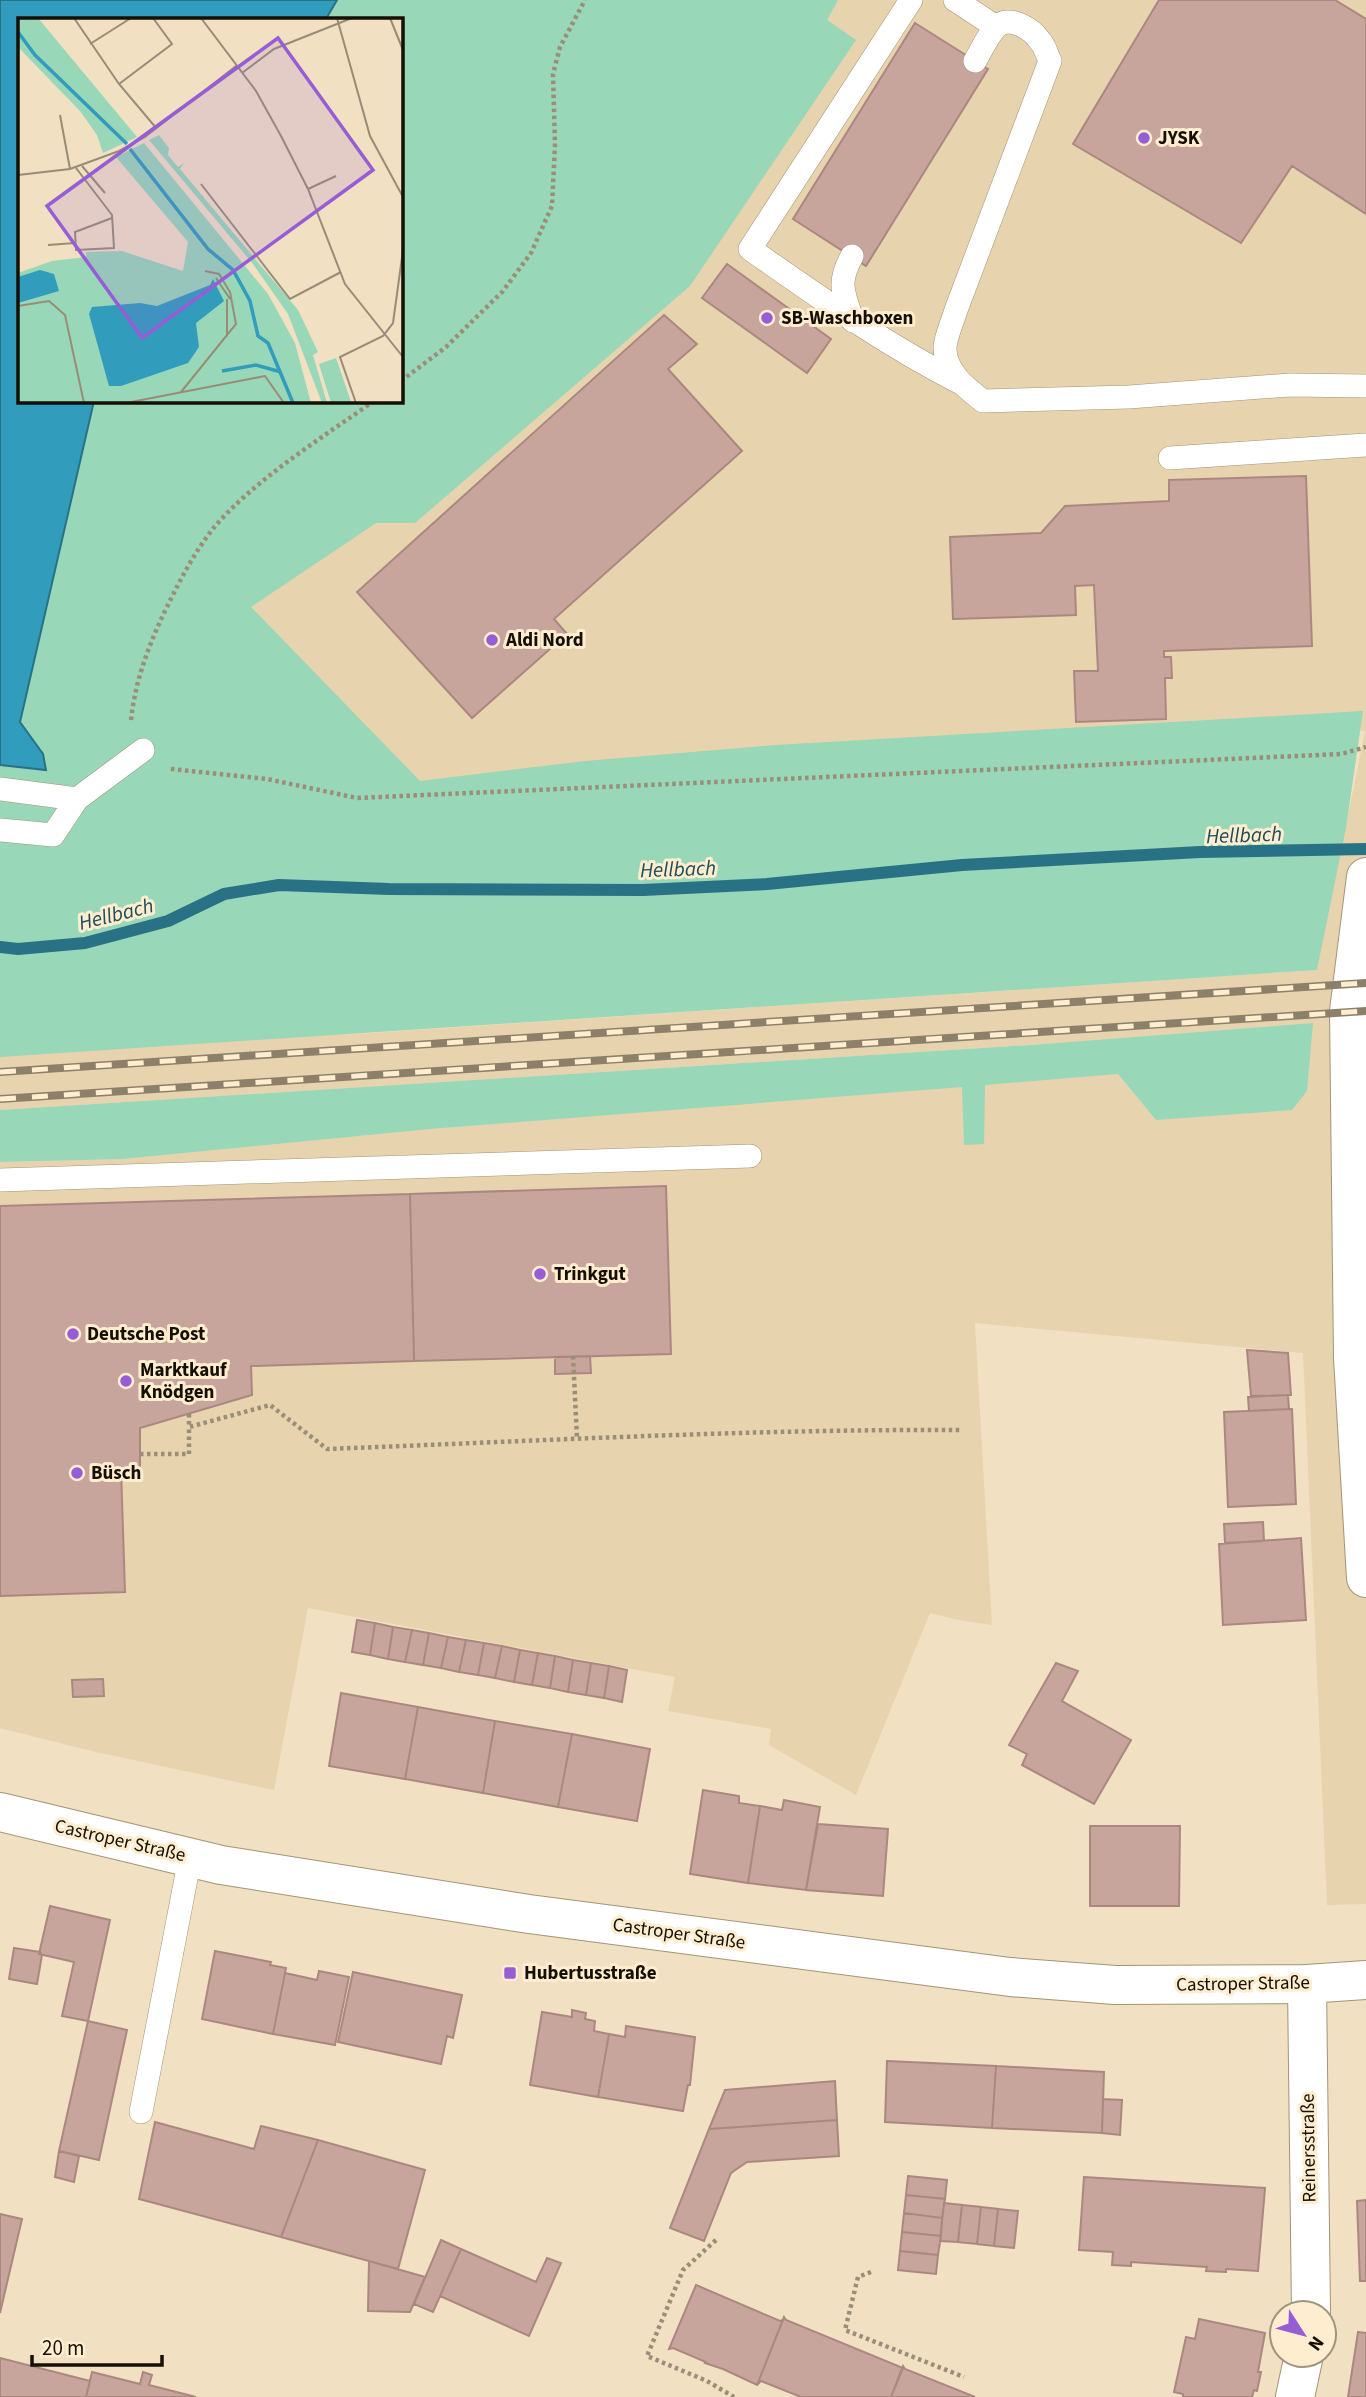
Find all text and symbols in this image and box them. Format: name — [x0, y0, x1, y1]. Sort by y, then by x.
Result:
inset map — [18, 18, 402, 402]
place label: JYSK — [1158, 125, 1200, 152]
marker: JYSK — [1136, 130, 1152, 146]
place label: SB-Waschboxen — [781, 305, 913, 332]
marker: SB-Waschboxen — [759, 310, 775, 326]
place label: Aldi Nord — [505, 627, 584, 654]
marker: Aldi Nord — [484, 632, 500, 648]
water label: Hellbach — [1205, 819, 1283, 851]
water label: Hellbach — [639, 853, 717, 885]
water label: Hellbach — [75, 890, 157, 938]
place label: Trinkgut — [554, 1261, 626, 1288]
marker: Trinkgut — [532, 1266, 548, 1282]
place label: Deutsche Post — [87, 1321, 205, 1348]
marker: Deutsche Post — [65, 1326, 81, 1342]
place label: Marktkauf Knödgen — [140, 1357, 228, 1406]
marker: Marktkauf Knödgen — [118, 1373, 134, 1389]
place label: Büsch — [91, 1460, 141, 1487]
marker: Büsch — [69, 1465, 85, 1481]
street label: Castroper Straße — [52, 1813, 188, 1869]
street label: Castroper Straße — [611, 1911, 747, 1957]
place label: Hubertusstraße — [524, 1960, 657, 1987]
marker: Hubertusstraße — [502, 1965, 518, 1981]
street label: Castroper Straße — [1176, 1969, 1310, 1999]
street label: Reinersstraße — [1295, 2093, 1323, 2203]
north arrow — [1268, 2299, 1338, 2369]
scale bar — [32, 2324, 161, 2368]
text: N — [1301, 2330, 1330, 2356]
text: 20 m — [42, 2333, 84, 2363]

